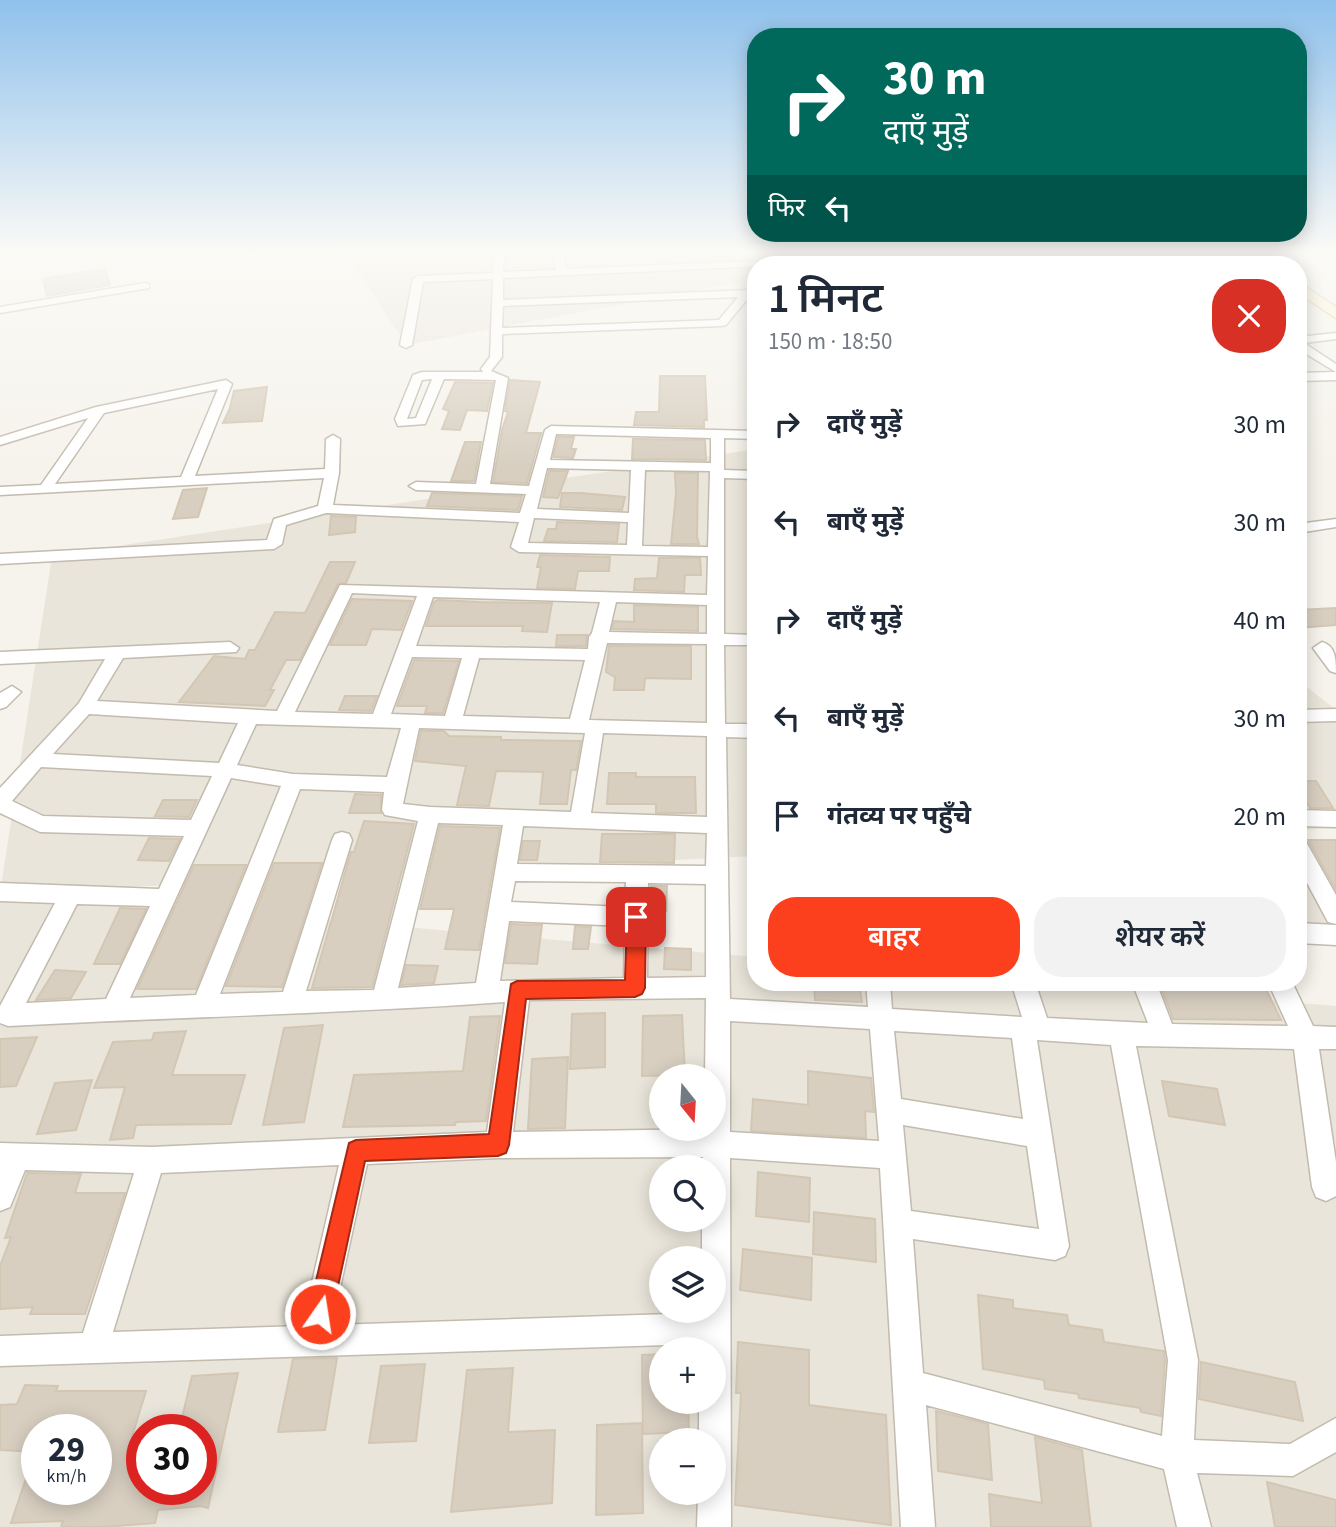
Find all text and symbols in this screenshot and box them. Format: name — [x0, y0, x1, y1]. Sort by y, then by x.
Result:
text: 30 m — [883, 44, 987, 114]
icon: right — [768, 56, 859, 147]
text: दाएँ मुड़ें — [883, 109, 969, 155]
text: फिर — [768, 189, 805, 226]
icon: left — [819, 189, 857, 227]
text: 1 मिनट — [768, 269, 883, 329]
button: close — [1212, 279, 1286, 353]
text: 150 m · 18:50 — [768, 325, 892, 358]
icon: right — [768, 405, 806, 443]
text: दाएँ मुड़ें — [827, 405, 902, 442]
text: 30 m — [1233, 406, 1286, 443]
icon: left — [768, 503, 806, 541]
text: बाएँ मुड़ें — [827, 503, 904, 540]
text: 30 m — [1233, 504, 1286, 541]
icon: right — [768, 601, 806, 639]
text: दाएँ मुड़ें — [827, 601, 902, 638]
text: 40 m — [1233, 602, 1286, 639]
icon: left — [768, 699, 806, 737]
text: बाएँ मुड़ें — [827, 699, 904, 736]
text: 30 m — [1233, 700, 1286, 737]
icon: arrive — [768, 797, 806, 835]
text: गंतव्य पर पहुँचे — [827, 797, 971, 834]
text: 20 m — [1233, 798, 1286, 835]
pin — [606, 887, 666, 947]
button: बाहर — [768, 897, 1020, 977]
button: शेयर करें — [1034, 897, 1286, 977]
icon: arrive — [617, 898, 655, 936]
north arrow — [649, 1064, 726, 1141]
map controls — [649, 1064, 726, 1505]
button: search — [649, 1155, 726, 1232]
button: layers — [649, 1246, 726, 1323]
position arrow — [283, 1277, 357, 1351]
button: + — [649, 1337, 726, 1414]
speed limit sign: 30 — [126, 1414, 217, 1505]
text: 29 — [48, 1425, 85, 1475]
button: − — [649, 1428, 726, 1505]
text: km/h — [47, 1464, 86, 1489]

